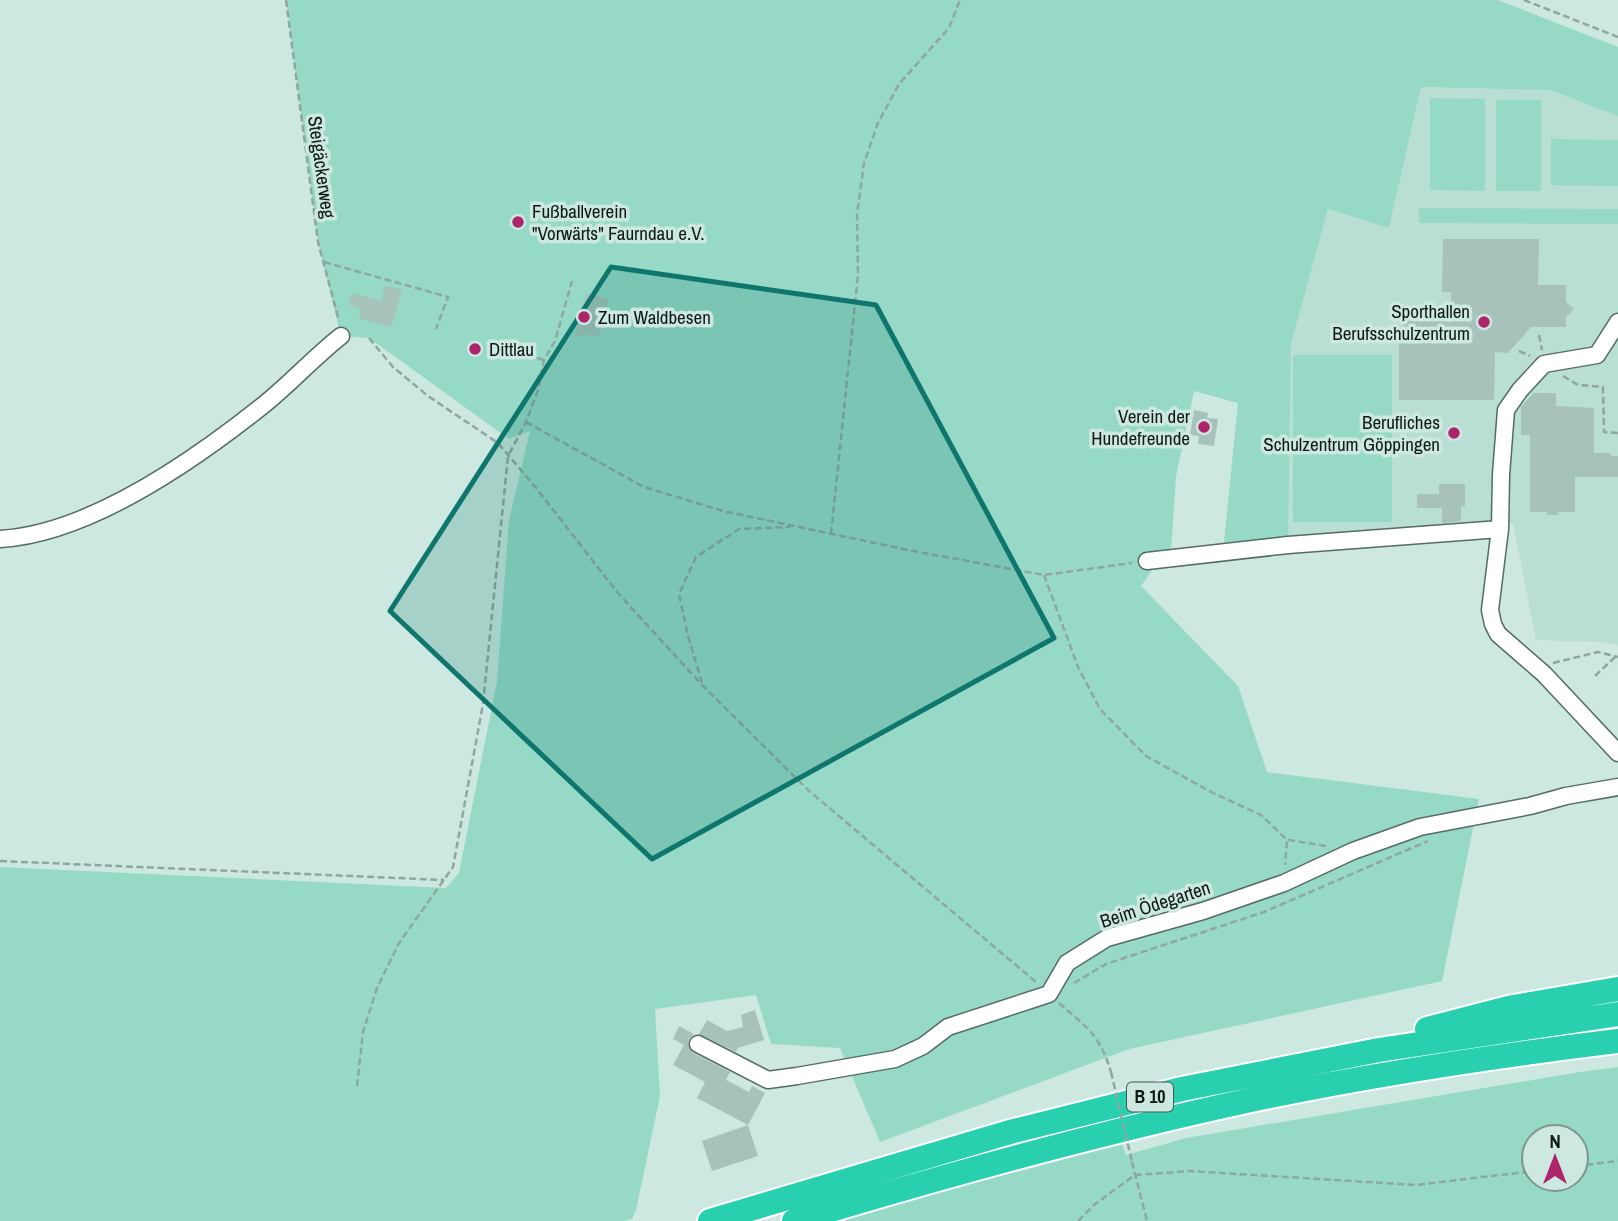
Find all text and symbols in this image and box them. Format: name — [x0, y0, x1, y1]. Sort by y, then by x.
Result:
street label: Steigäckerweg — [302, 114, 342, 220]
place label: Fußballverein "Vorwärts" Faurndau e.V. — [532, 198, 705, 246]
marker: Fußballverein "Vorwärts" Faurndau e.V. — [510, 214, 526, 230]
place label: Sporthallen Berufsschulzentrum — [1332, 298, 1470, 346]
place label: Zum Waldbesen — [598, 304, 711, 330]
marker: Zum Waldbesen — [576, 309, 592, 325]
marker: Sporthallen Berufsschulzentrum — [1476, 314, 1492, 330]
place label: Dittlau — [489, 336, 534, 362]
marker: Dittlau — [467, 341, 483, 357]
place label: Verein der Hundefreunde — [1091, 403, 1191, 451]
place label: Berufliches Schulzentrum Göppingen — [1263, 409, 1440, 457]
marker: Verein der Hundefreunde — [1196, 419, 1212, 435]
marker: Berufliches Schulzentrum Göppingen — [1446, 425, 1462, 441]
street label: Beim Ödegarten — [1097, 874, 1213, 934]
road number: B 10 — [1127, 1082, 1173, 1112]
north arrow — [1520, 1123, 1590, 1193]
text: N — [1549, 1128, 1561, 1154]

